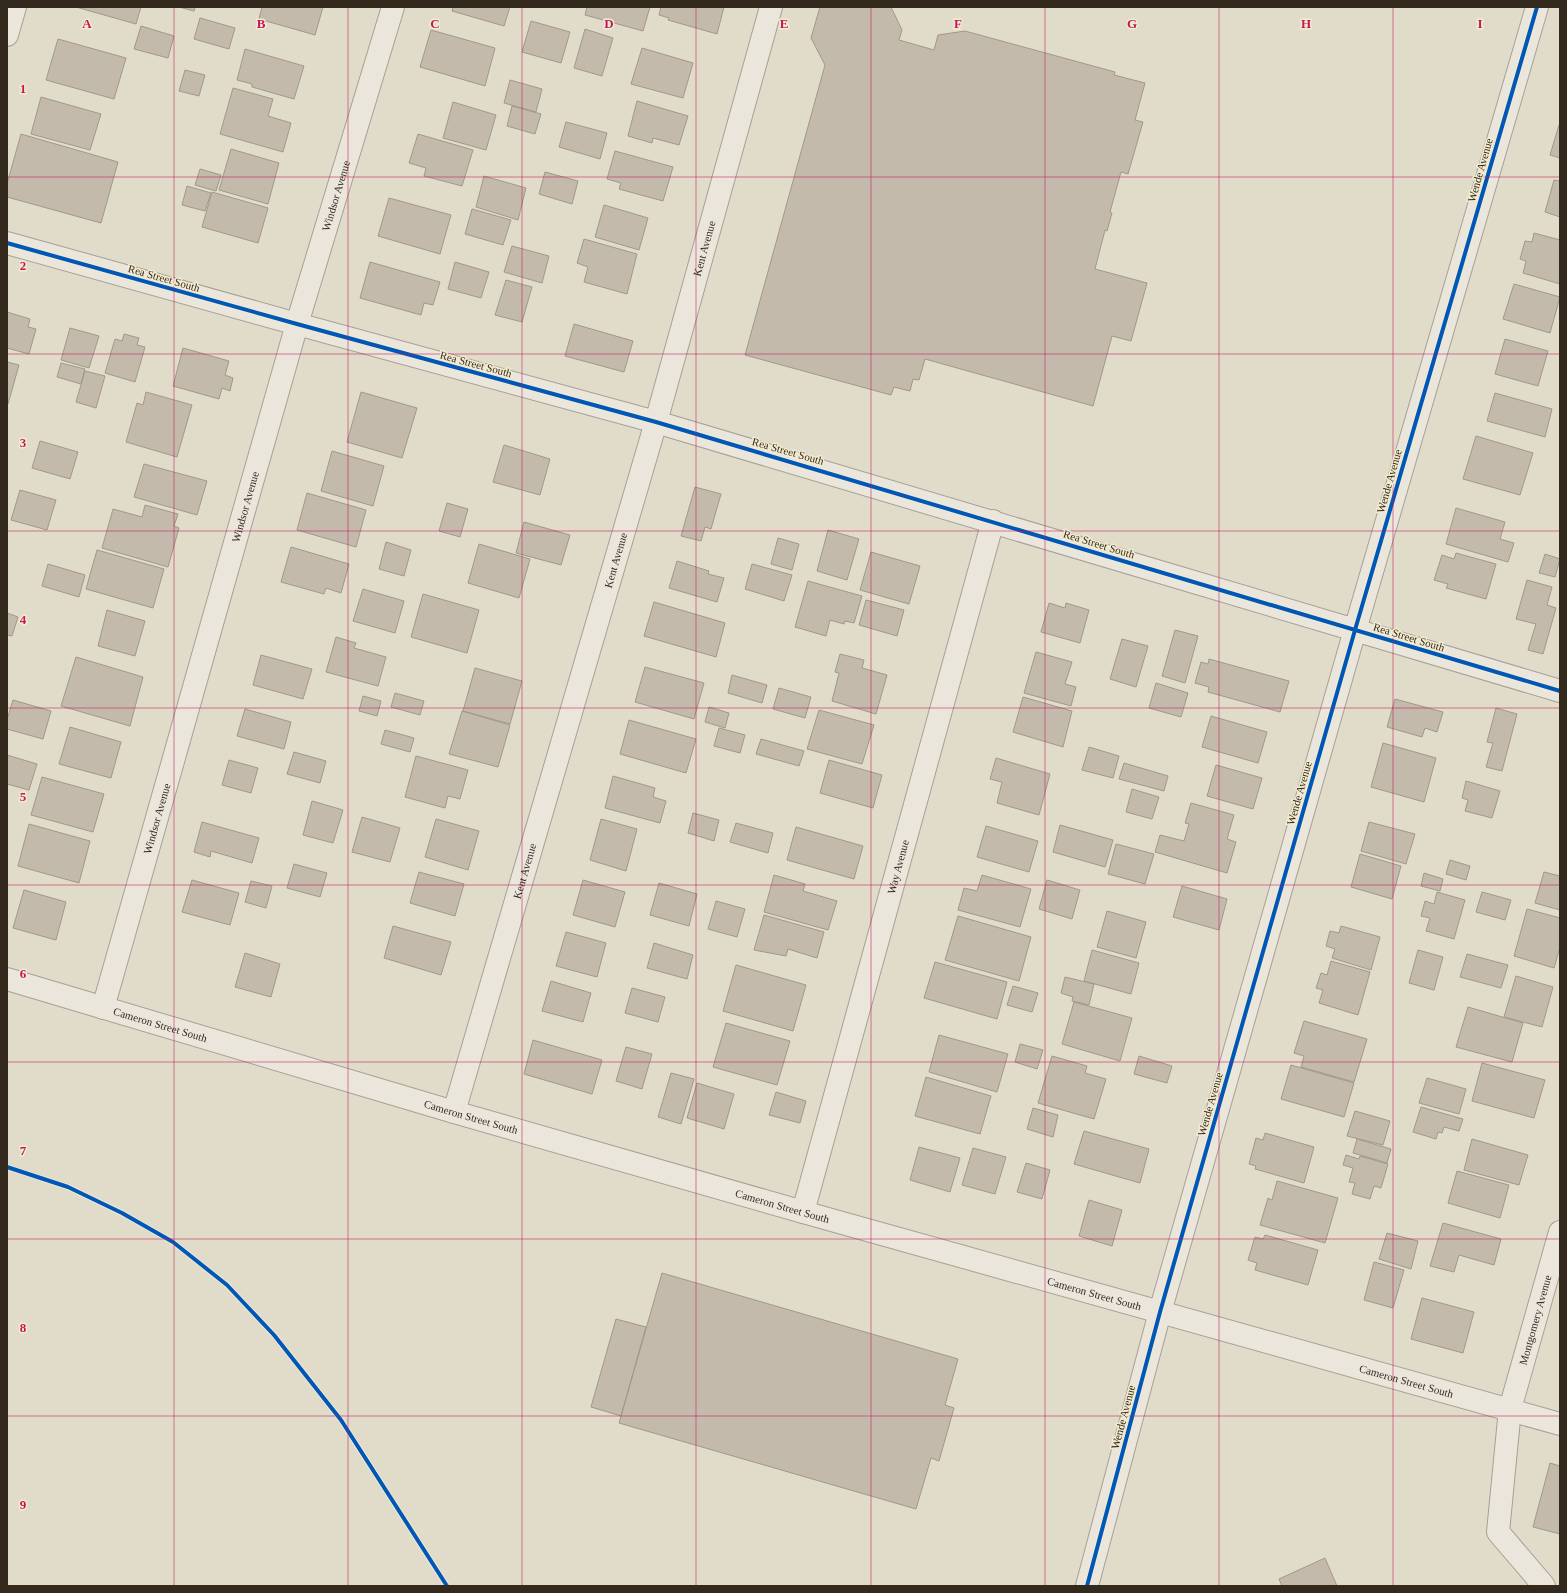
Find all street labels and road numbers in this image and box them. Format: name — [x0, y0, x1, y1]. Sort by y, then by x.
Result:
street label: Wende Avenue — [1465, 137, 1495, 203]
street label: Windsor Avenue — [320, 159, 352, 232]
street label: Kent Avenue — [691, 219, 717, 278]
street label: Rea Street South — [127, 262, 202, 294]
street label: Rea Street South — [439, 349, 514, 379]
street label: Rea Street South — [751, 435, 826, 467]
street label: Wende Avenue — [1374, 448, 1404, 514]
street label: Windsor Avenue — [229, 470, 261, 544]
street label: Rea Street South — [1062, 527, 1137, 561]
street label: Kent Avenue — [602, 531, 629, 589]
street label: Rea Street South — [1372, 620, 1447, 654]
street label: Wende Avenue — [1284, 760, 1314, 826]
street label: Windsor Avenue — [141, 782, 173, 855]
street label: Way Avenue — [885, 838, 911, 895]
street label: Kent Avenue — [511, 842, 538, 900]
street label: Cameron Street South — [112, 1005, 209, 1044]
street label: Wende Avenue — [1195, 1071, 1225, 1137]
street label: Cameron Street South — [423, 1097, 520, 1136]
street label: Cameron Street South — [734, 1187, 831, 1225]
street label: Montgomery Avenue — [1517, 1273, 1554, 1366]
street label: Cameron Street South — [1046, 1275, 1143, 1313]
street label: Cameron Street South — [1358, 1362, 1455, 1400]
street label: Wende Avenue — [1109, 1384, 1137, 1450]

